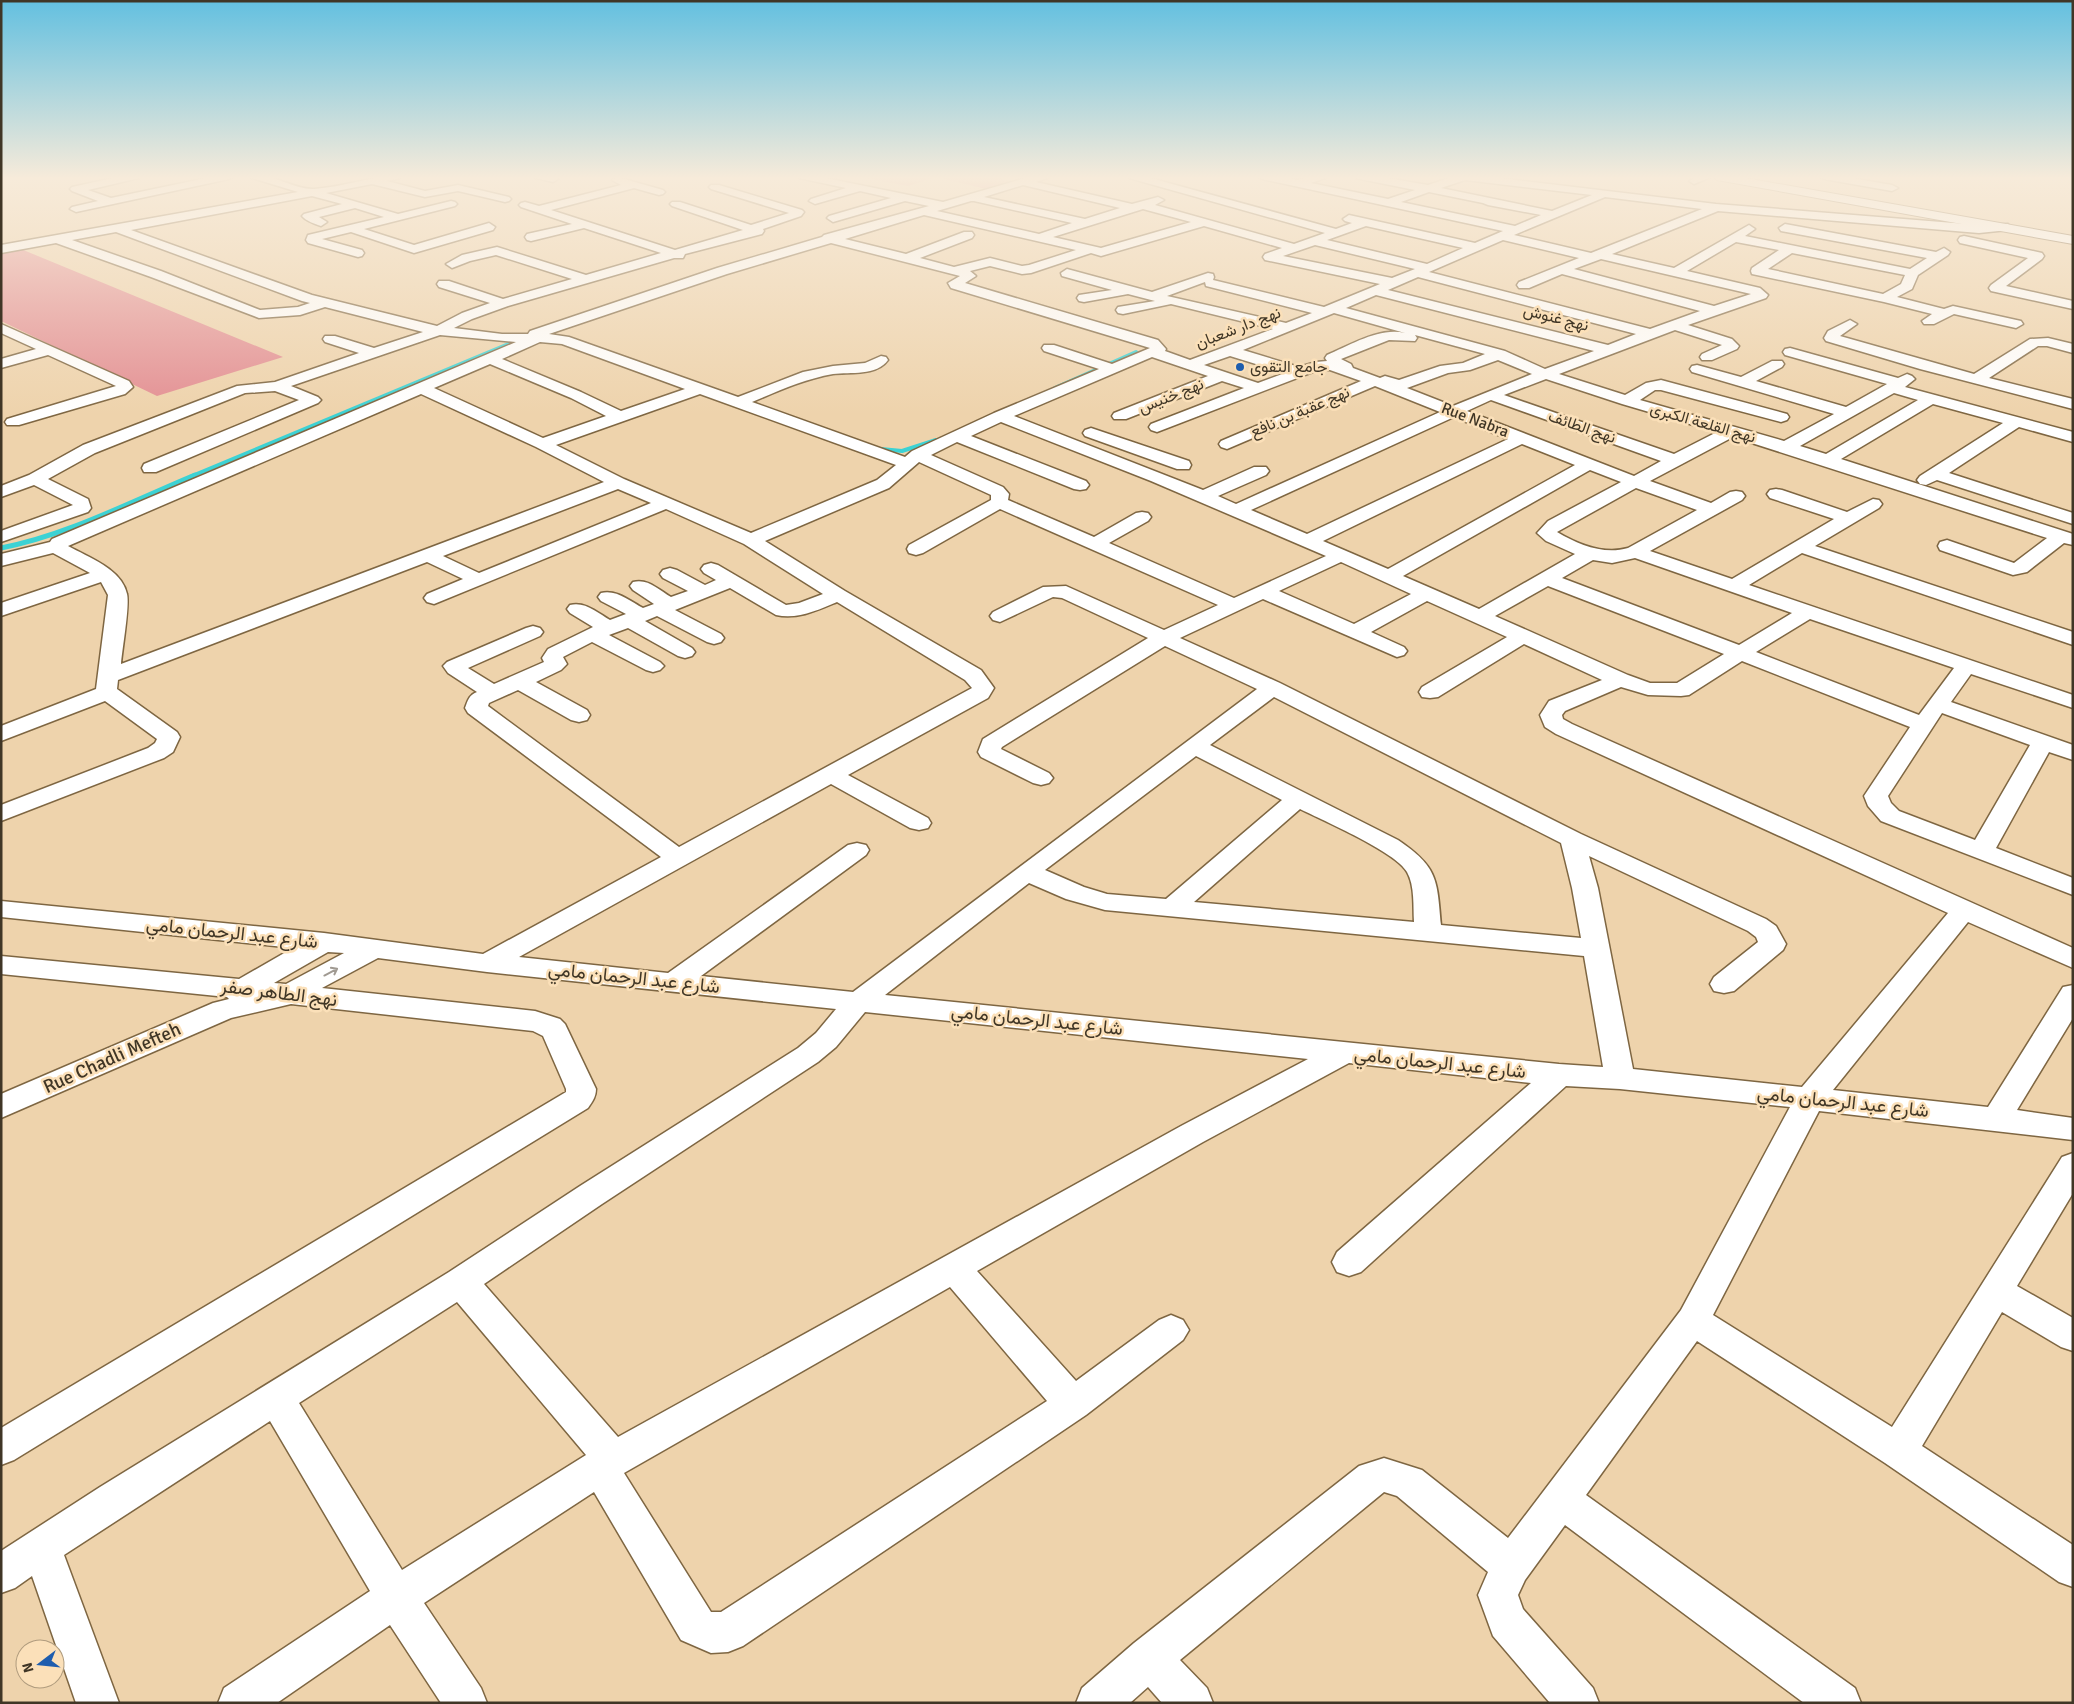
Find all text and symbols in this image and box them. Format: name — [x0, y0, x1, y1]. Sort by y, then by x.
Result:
street label: نهج غنوش — [1521, 300, 1591, 337]
street label: نهج دار شعبان — [1193, 303, 1284, 354]
place label: جامع التقوى — [1250, 357, 1328, 378]
marker: جامع التقوى — [1234, 361, 1246, 373]
street label: نهج خنيس — [1135, 374, 1207, 419]
street label: نهج عقبة بن نافع — [1247, 382, 1353, 443]
street label: Rue Nabra — [1438, 398, 1512, 442]
street label: نهج القلعة الكبرى — [1648, 398, 1758, 449]
street label: نهج الطائف — [1545, 406, 1618, 449]
street label: شارع عبد الرحمان مامي — [145, 912, 319, 957]
street label: شارع عبد الرحمان مامي — [547, 957, 721, 1002]
one-way arrow — [323, 967, 338, 977]
street label: نهج الطاهر صفر — [218, 974, 339, 1013]
street label: شارع عبد الرحمان مامي — [950, 999, 1124, 1044]
street label: Rue Chadli Mefteh — [39, 1017, 185, 1099]
street label: شارع عبد الرحمان مامي — [1353, 1042, 1527, 1087]
street label: شارع عبد الرحمان مامي — [1756, 1081, 1930, 1126]
north arrow — [15, 1639, 65, 1689]
text: N — [18, 1660, 37, 1674]

